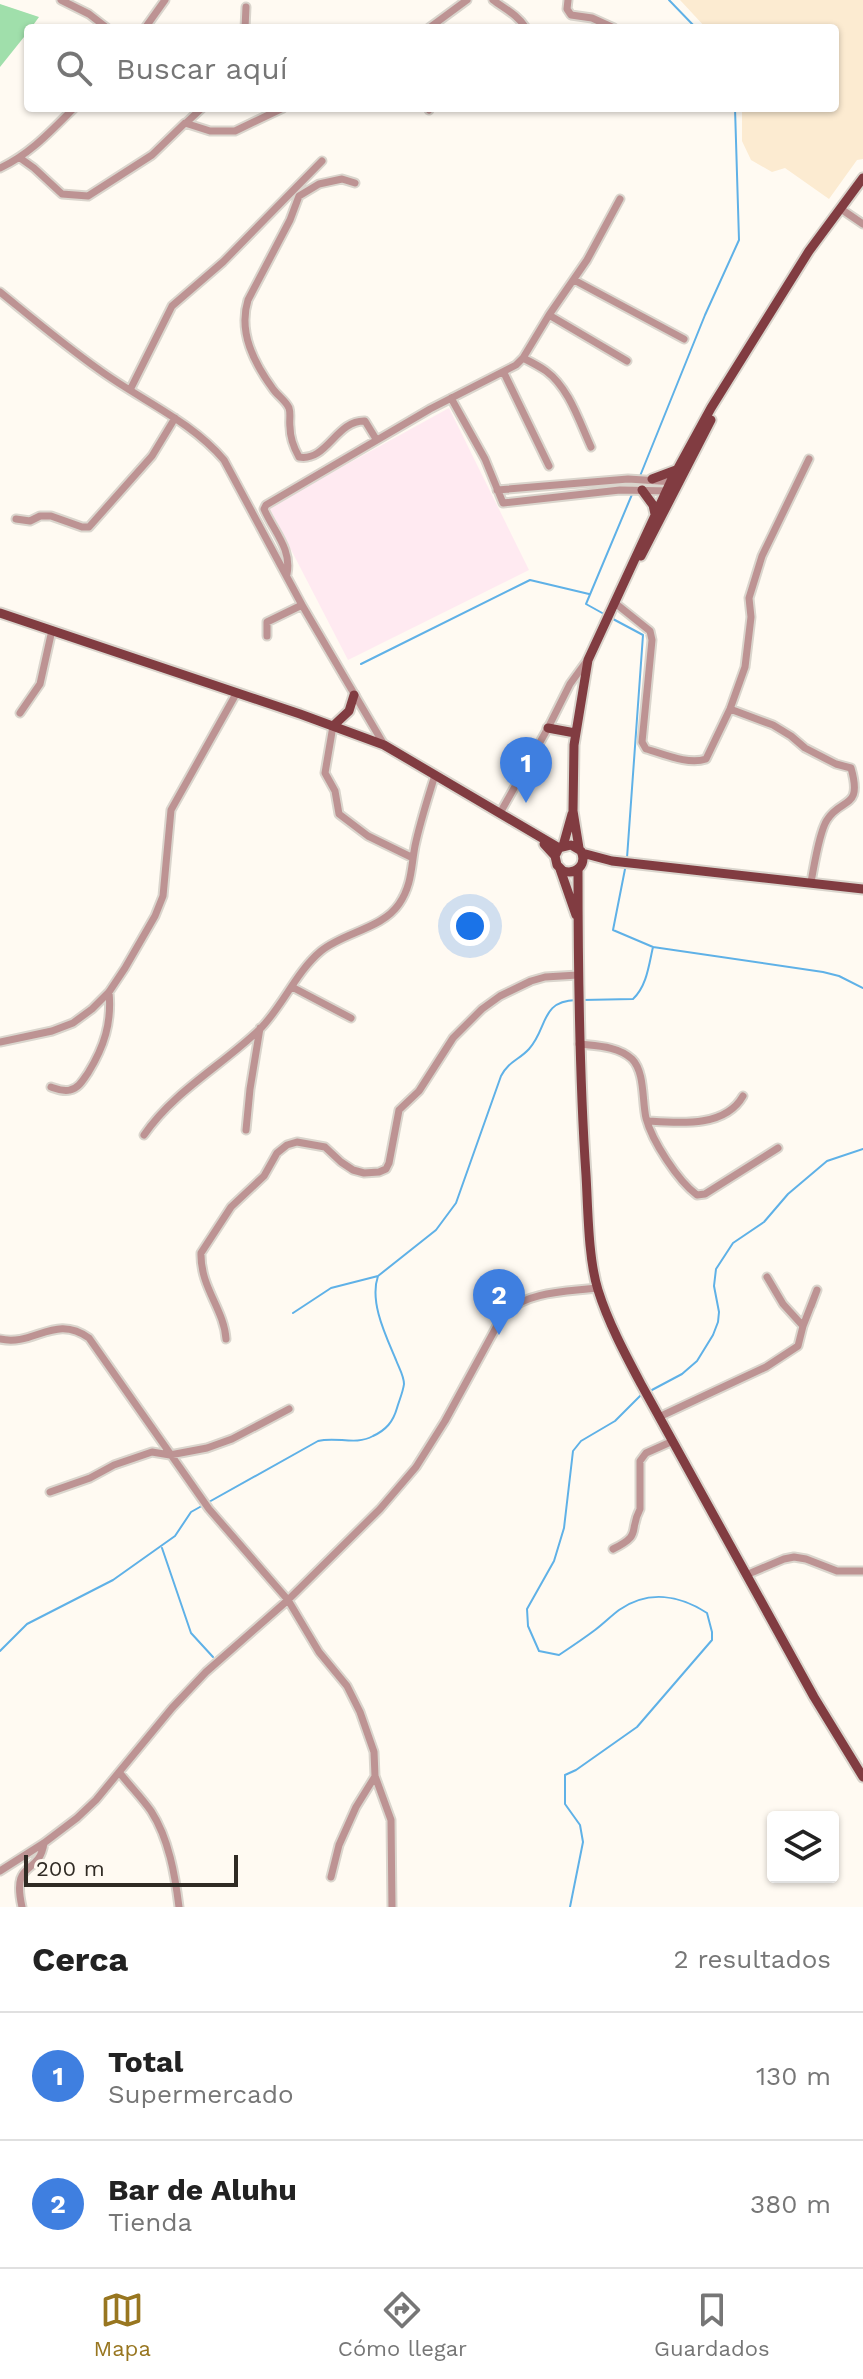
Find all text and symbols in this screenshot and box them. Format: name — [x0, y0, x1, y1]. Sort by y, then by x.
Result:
search box — [24, 24, 839, 112]
icon: search — [52, 46, 96, 90]
text: Buscar aquí — [116, 51, 288, 86]
pin: 1 — [500, 737, 552, 803]
your location — [450, 906, 490, 946]
pin: 2 — [473, 1269, 525, 1335]
map controls — [767, 1811, 839, 1883]
button: layers — [767, 1811, 839, 1883]
scale bar — [24, 1851, 238, 1887]
text: 200 m — [36, 1856, 105, 1881]
text: Cerca — [32, 1939, 128, 1979]
text: 2 resultados — [673, 1944, 831, 1974]
text: Total — [108, 2044, 183, 2079]
text: 1 — [52, 2061, 64, 2091]
text: 130 m — [756, 2061, 831, 2091]
text: Supermercado — [108, 2079, 294, 2109]
text: Bar de Aluhu — [108, 2172, 297, 2207]
text: 2 — [50, 2189, 66, 2219]
text: 380 m — [750, 2189, 831, 2219]
text: Tienda — [108, 2207, 192, 2237]
tab: Mapa — [93, 2288, 151, 2361]
tab: Cómo llegar — [338, 2288, 467, 2361]
tab: Guardados — [654, 2288, 770, 2361]

